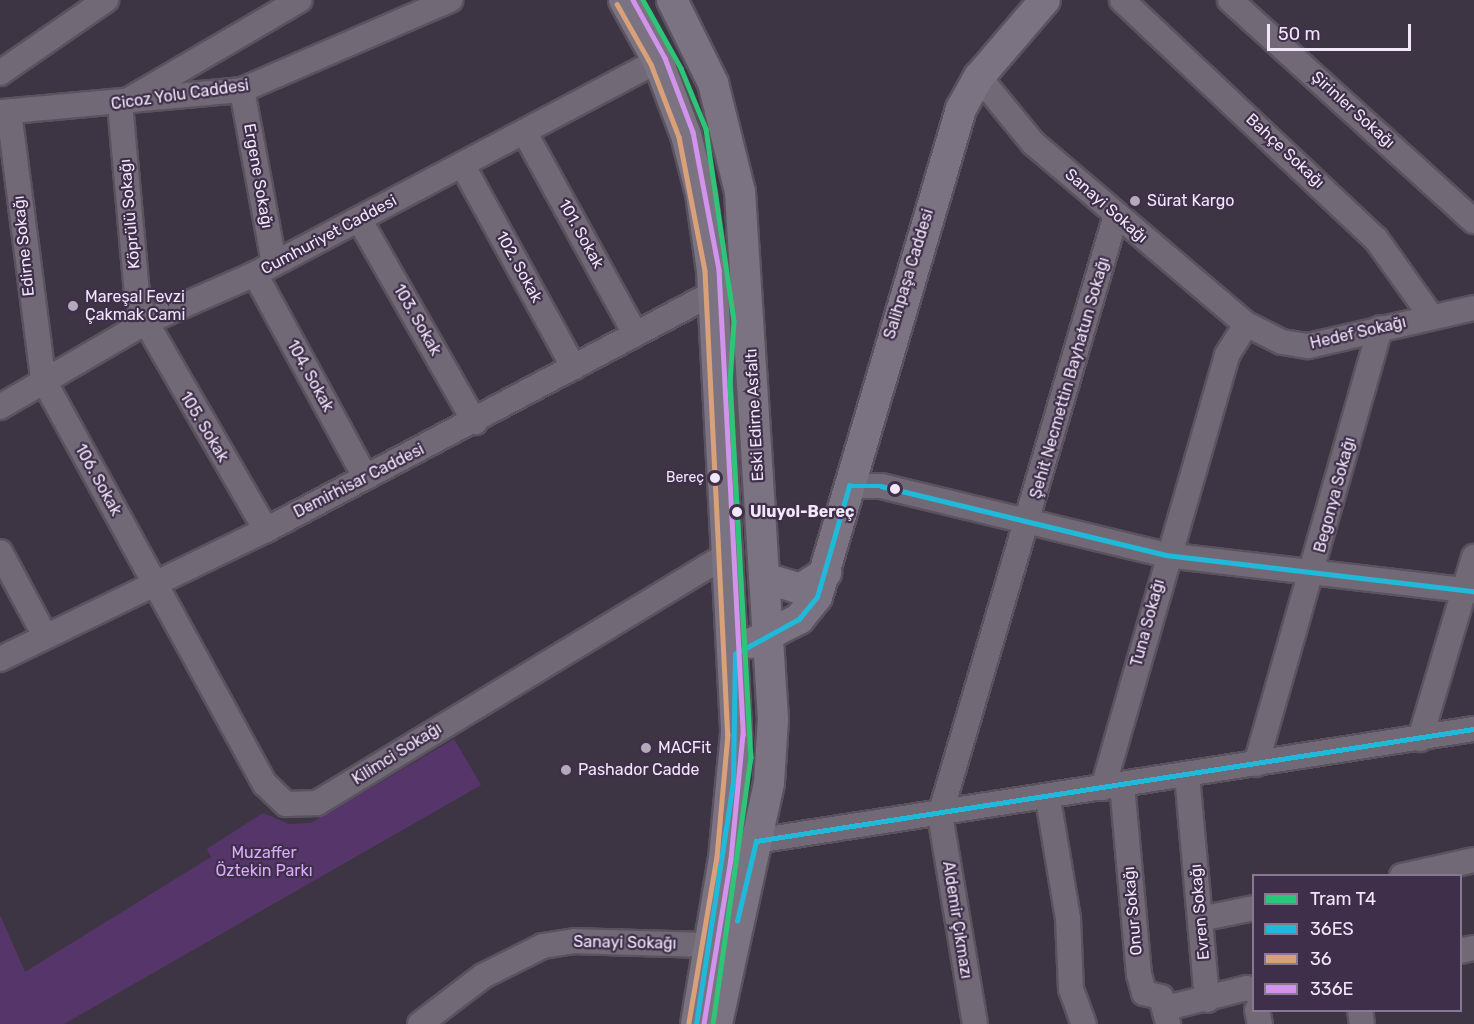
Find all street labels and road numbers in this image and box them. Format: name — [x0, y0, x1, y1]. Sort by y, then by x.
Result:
street label: Şirinler Sokağı — [1307, 67, 1399, 153]
street label: Cicoz Yolu Caddesi — [110, 76, 250, 114]
street label: Bahçe Sokağı — [1242, 110, 1328, 192]
street label: Ergene Sokağı — [239, 122, 277, 230]
street label: Köprülü Sokağı — [116, 158, 144, 270]
street label: Sanayi Sokağı — [1061, 165, 1151, 247]
street label: Cumhuriyet Caddesi — [258, 191, 400, 279]
street label: Edirne Sokağı — [9, 195, 39, 297]
street label: 101. Sokak — [554, 196, 608, 272]
street label: Salihpaşa Caddesi — [880, 207, 938, 341]
street label: 102. Sokak — [492, 228, 546, 306]
street label: Şehit Necmettin Bayhatun Sokağı — [1026, 255, 1114, 501]
street label: 103. Sokak — [389, 281, 445, 359]
street label: Hedef Sokağı — [1308, 313, 1408, 353]
street label: 104. Sokak — [282, 337, 338, 415]
street label: Eski Edirne Asfaltı — [742, 348, 768, 482]
street label: 105. Sokak — [176, 388, 232, 466]
street label: Begonya Sokağı — [1310, 435, 1360, 555]
street label: Demirhisar Caddesi — [290, 440, 428, 522]
street label: 106. Sokak — [70, 441, 126, 519]
street label: Tuna Sokağı — [1127, 577, 1169, 669]
street label: Kilimci Sokağı — [349, 719, 445, 789]
street label: Aldemir Çıkmazı — [938, 860, 976, 980]
street label: Evren Sokağı — [1186, 863, 1214, 961]
street label: Onur Sokağı — [1120, 866, 1146, 956]
street label: Sanayi Sokağı — [573, 933, 677, 953]

